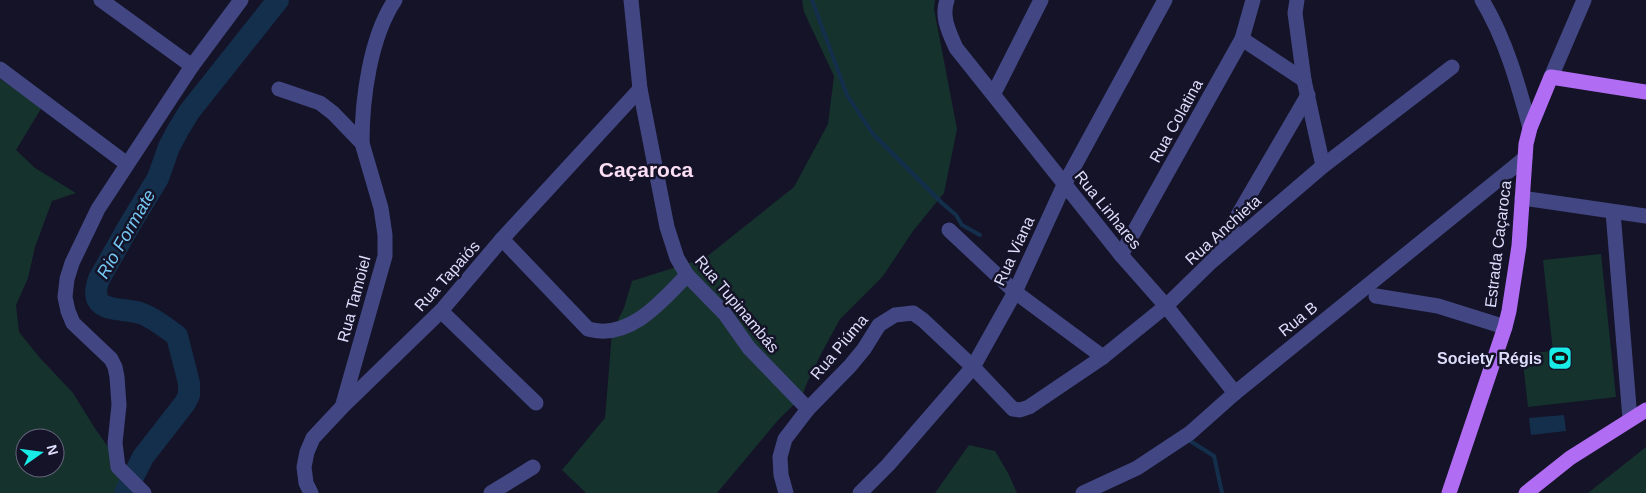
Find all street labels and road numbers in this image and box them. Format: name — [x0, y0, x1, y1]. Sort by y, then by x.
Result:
street label: Rua Colatina — [1146, 76, 1206, 166]
street label: Rua Linhares — [1071, 168, 1145, 252]
street label: Estrada Caçaroca — [1482, 179, 1514, 309]
street label: Rua Anchieta — [1182, 192, 1264, 268]
street label: Rua Viana — [991, 214, 1037, 288]
street label: Rua Tapaiós — [411, 237, 483, 315]
street label: Rua Tupinambás — [692, 252, 782, 356]
street label: Rua Tamoiel — [334, 254, 374, 344]
street label: Rua B — [1275, 298, 1321, 340]
street label: Rua Piúma — [807, 311, 871, 383]

